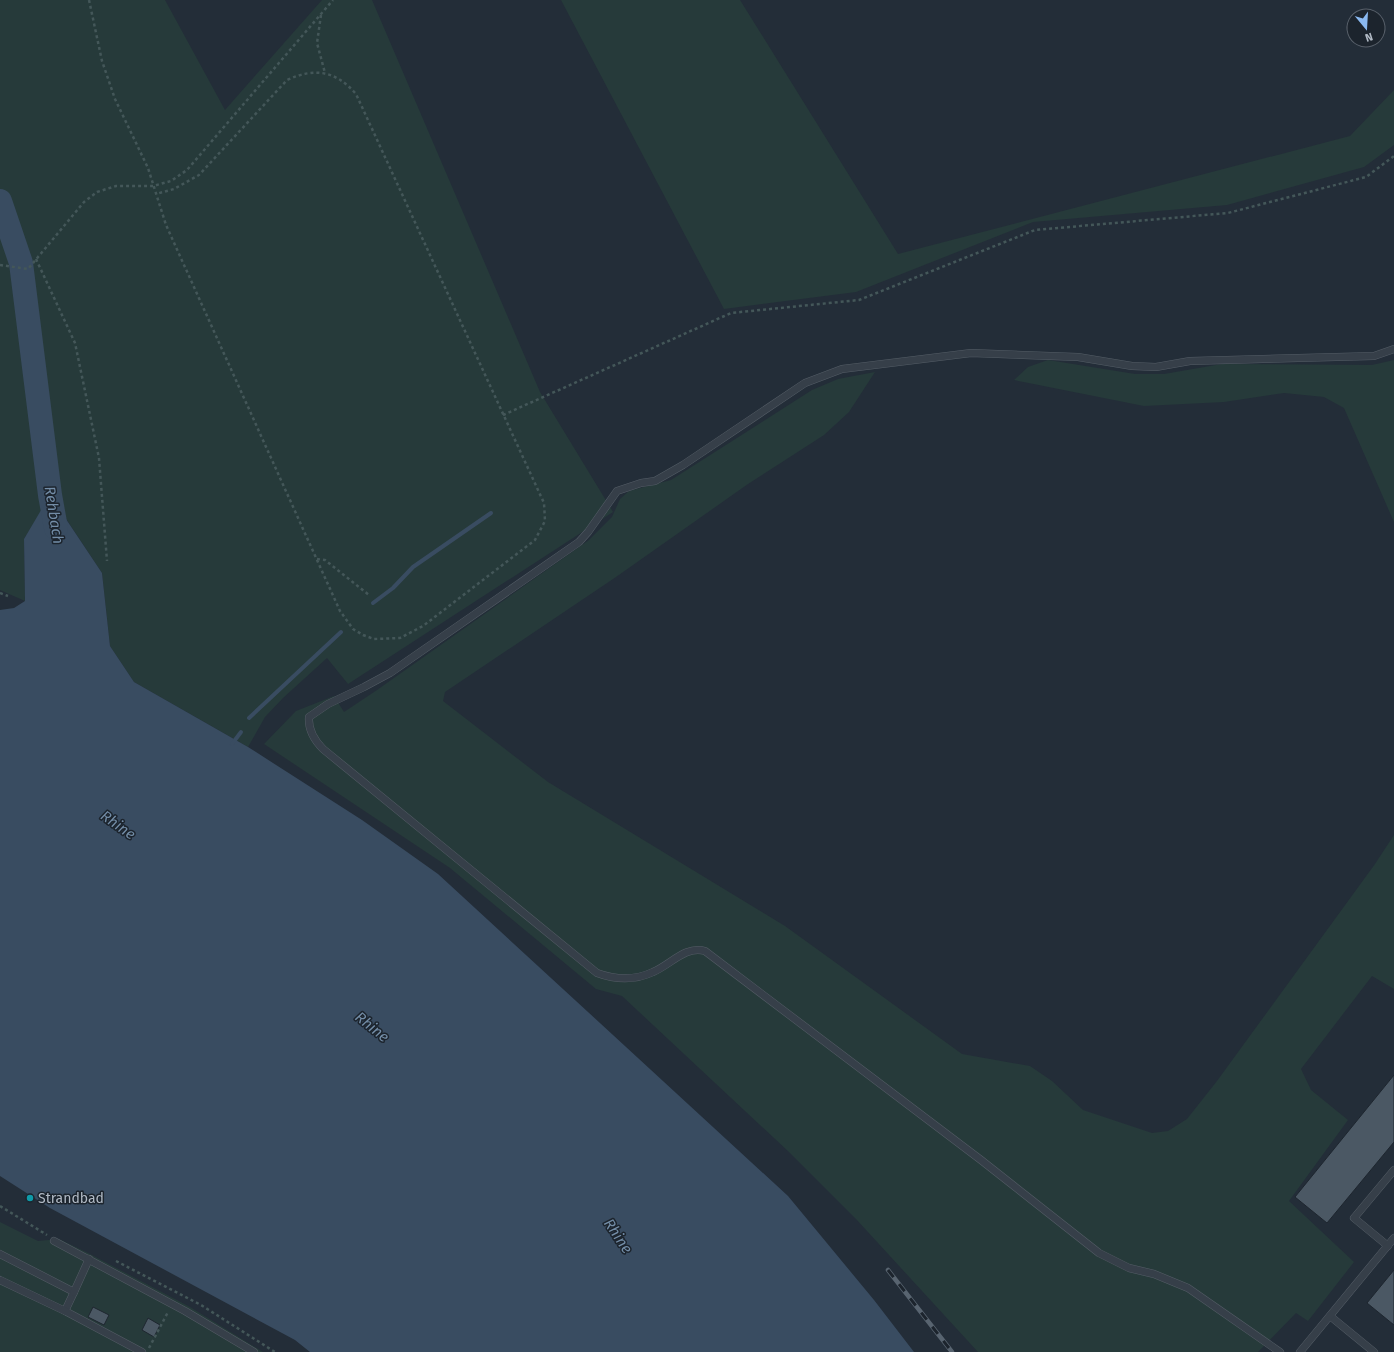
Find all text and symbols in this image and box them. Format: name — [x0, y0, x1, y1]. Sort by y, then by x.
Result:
north arrow — [1346, 8, 1386, 48]
text: N — [1363, 30, 1374, 44]
water label: Rehbach — [41, 485, 67, 545]
water label: Rhine — [97, 807, 139, 844]
water label: Rhine — [351, 1008, 393, 1046]
place label: Strandbad — [38, 1190, 104, 1207]
marker: Strandbad — [25, 1193, 35, 1203]
water label: Rhine — [600, 1215, 636, 1257]

